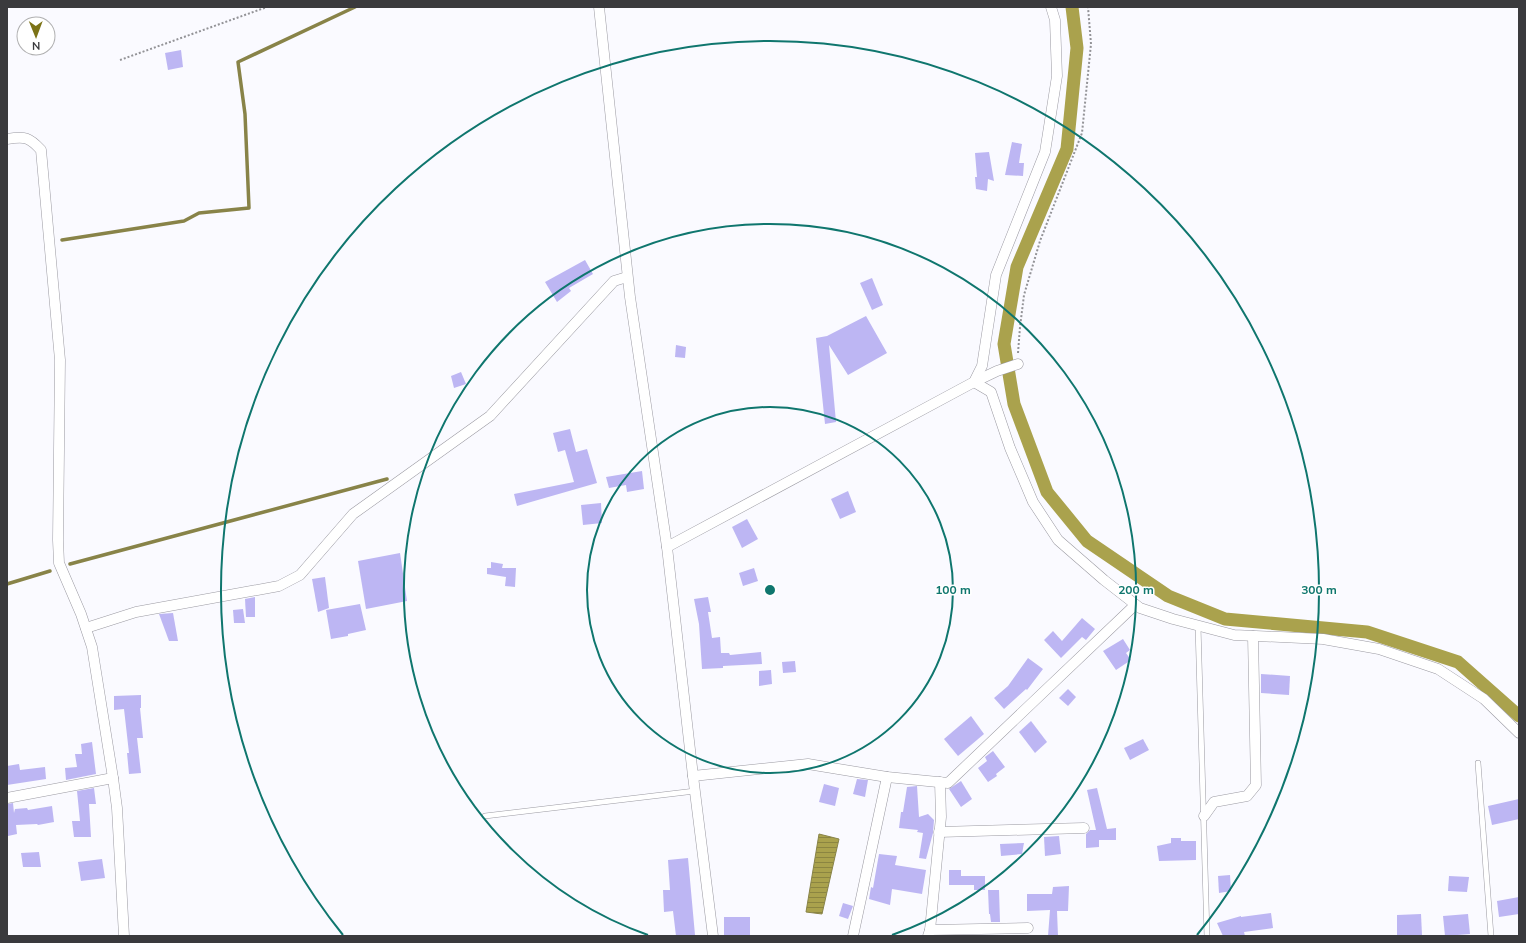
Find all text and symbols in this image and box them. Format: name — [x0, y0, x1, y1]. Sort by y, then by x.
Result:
north arrow — [16, 16, 56, 56]
text: N — [32, 39, 40, 53]
text: 100 m — [935, 582, 971, 597]
text: 200 m — [1118, 582, 1154, 597]
text: 300 m — [1301, 582, 1337, 597]
centre of rings — [763, 583, 777, 597]

